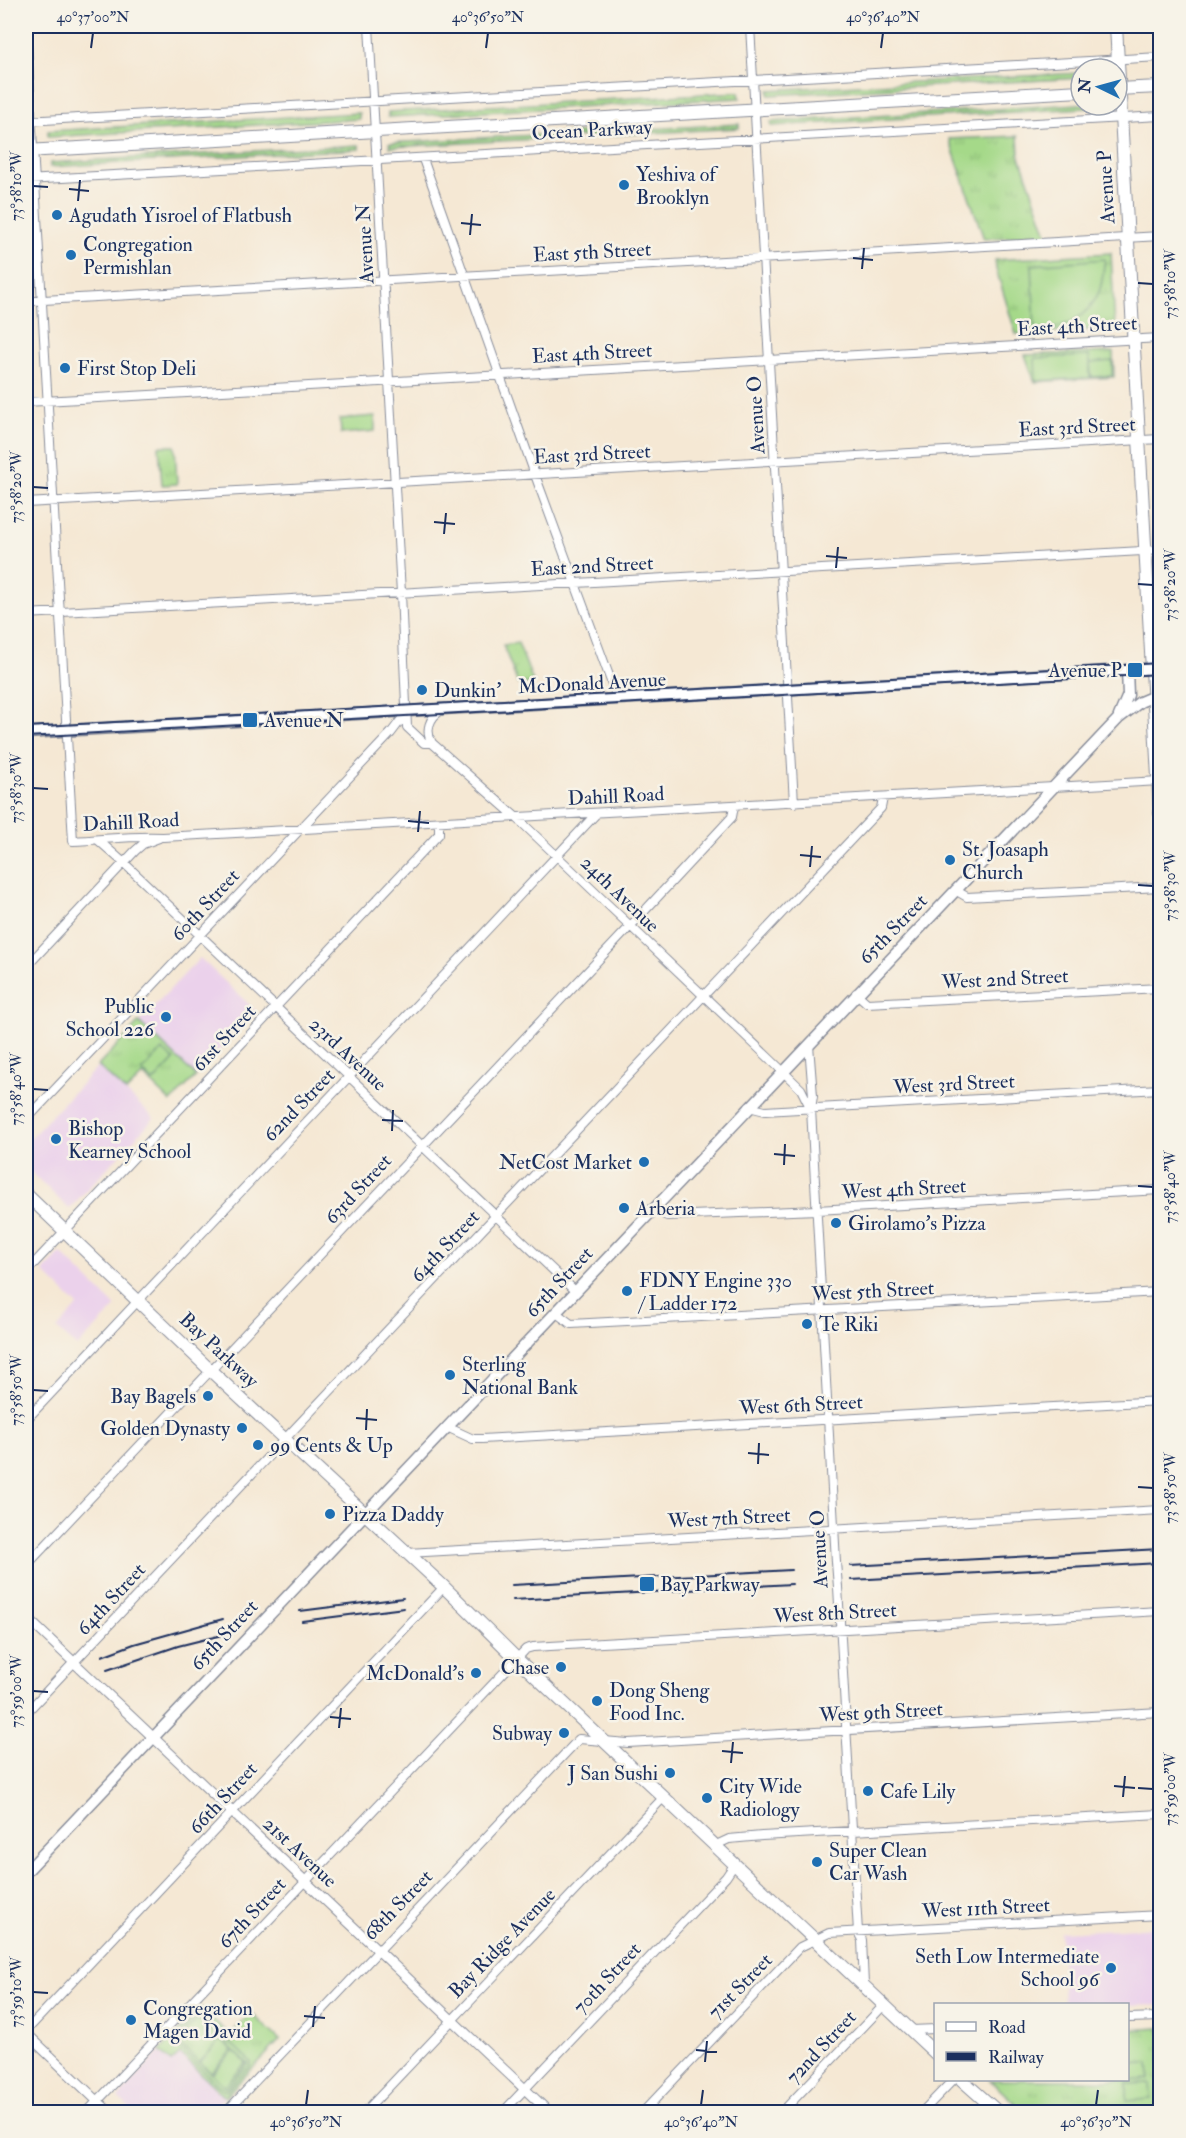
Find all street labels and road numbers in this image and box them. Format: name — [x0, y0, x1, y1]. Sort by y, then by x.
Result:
street label: Ocean Parkway — [531, 114, 654, 146]
street label: Avenue P — [1092, 149, 1120, 226]
street label: Avenue N — [350, 203, 380, 286]
street label: East 5th Street — [532, 236, 652, 268]
street label: East 4th Street — [1016, 310, 1138, 342]
street label: East 4th Street — [531, 337, 653, 369]
street label: Avenue O — [741, 375, 771, 456]
street label: East 3rd Street — [1018, 411, 1137, 443]
street label: East 3rd Street — [533, 438, 652, 470]
street label: East 2nd Street — [530, 550, 654, 582]
street label: McDonald Avenue — [517, 667, 667, 699]
street label: Dahill Road — [567, 781, 665, 811]
street label: Dahill Road — [82, 807, 180, 837]
street label: 24th Avenue — [575, 850, 665, 938]
street label: 60th Street — [165, 863, 245, 946]
street label: 65th Street — [853, 888, 933, 969]
street label: West 2nd Street — [940, 963, 1070, 995]
street label: 61st Street — [187, 999, 262, 1077]
street label: 23rd Avenue — [304, 1012, 392, 1096]
street label: 62nd Street — [258, 1063, 341, 1147]
street label: West 3rd Street — [892, 1068, 1016, 1100]
street label: 63rd Street — [319, 1148, 397, 1229]
street label: West 4th Street — [840, 1173, 967, 1205]
street label: 64th Street — [405, 1204, 485, 1288]
street label: 65th Street — [520, 1241, 599, 1323]
street label: West 5th Street — [810, 1275, 935, 1307]
street label: Bay Parkway — [174, 1307, 265, 1394]
street label: West 6th Street — [737, 1389, 864, 1421]
street label: West 7th Street — [666, 1502, 792, 1534]
street label: Avenue O — [804, 1509, 834, 1590]
street label: 64th Street — [71, 1557, 151, 1641]
street label: 65th Street — [185, 1594, 264, 1676]
street label: West 8th Street — [772, 1597, 898, 1629]
street label: West 9th Street — [817, 1696, 944, 1728]
street label: 66th Street — [183, 1756, 263, 1839]
street label: 21st Avenue — [258, 1811, 342, 1893]
street label: 68th Street — [358, 1864, 438, 1946]
street label: 67th Street — [213, 1872, 292, 1954]
street label: Bay Ridge Avenue — [443, 1883, 561, 2003]
street label: West 11th Street — [920, 1892, 1051, 1924]
street label: 70th Street — [568, 1937, 647, 2019]
street label: 71st Street — [703, 1947, 778, 2024]
street label: 72nd Street — [781, 2005, 862, 2089]

